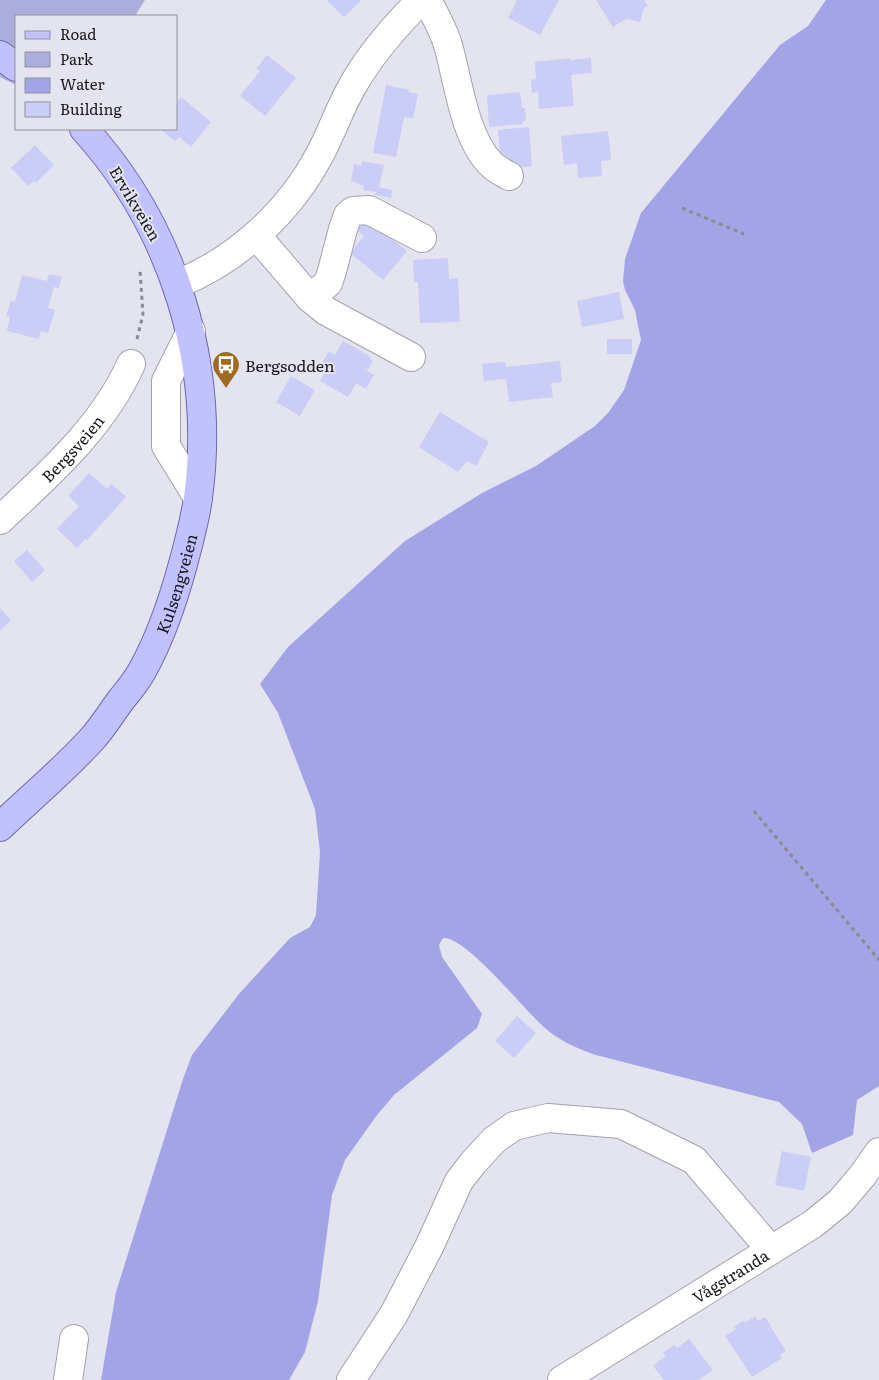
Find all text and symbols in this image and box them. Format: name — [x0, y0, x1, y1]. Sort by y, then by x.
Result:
legend — [15, 15, 178, 130]
text: Road — [60, 22, 96, 45]
text: Park — [60, 47, 94, 70]
text: Water — [60, 72, 105, 95]
text: Building — [60, 97, 122, 120]
street label: Ervikveien — [104, 161, 168, 245]
bus stop icon: Bergsodden — [211, 350, 241, 389]
place label: Bergsodden — [245, 353, 335, 377]
street label: Bergsveien — [35, 409, 109, 487]
street label: Kulsengveien — [149, 531, 203, 637]
street label: Vågstranda — [687, 1242, 773, 1308]

